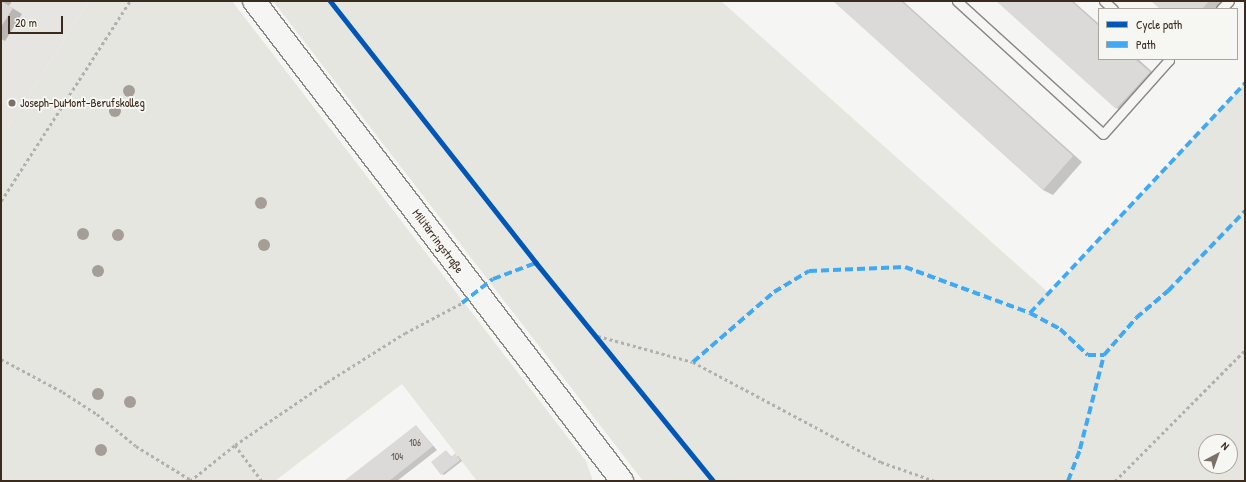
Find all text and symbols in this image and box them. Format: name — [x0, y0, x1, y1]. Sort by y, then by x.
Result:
scale bar — [10, 8, 65, 34]
legend — [1098, 8, 1238, 60]
text: 20 m — [15, 14, 37, 31]
text: Cycle path — [1136, 16, 1182, 33]
text: Path — [1136, 36, 1156, 53]
place label: Joseph-DuMont-Berufskolleg — [20, 96, 145, 110]
marker: Joseph-DuMont-Berufskolleg — [7, 98, 17, 108]
street label: Militärringstraße — [409, 206, 467, 276]
north arrow — [1198, 434, 1238, 474]
house number: 106 — [409, 437, 421, 449]
text: N — [1218, 438, 1232, 453]
house number: 104 — [391, 451, 403, 463]

